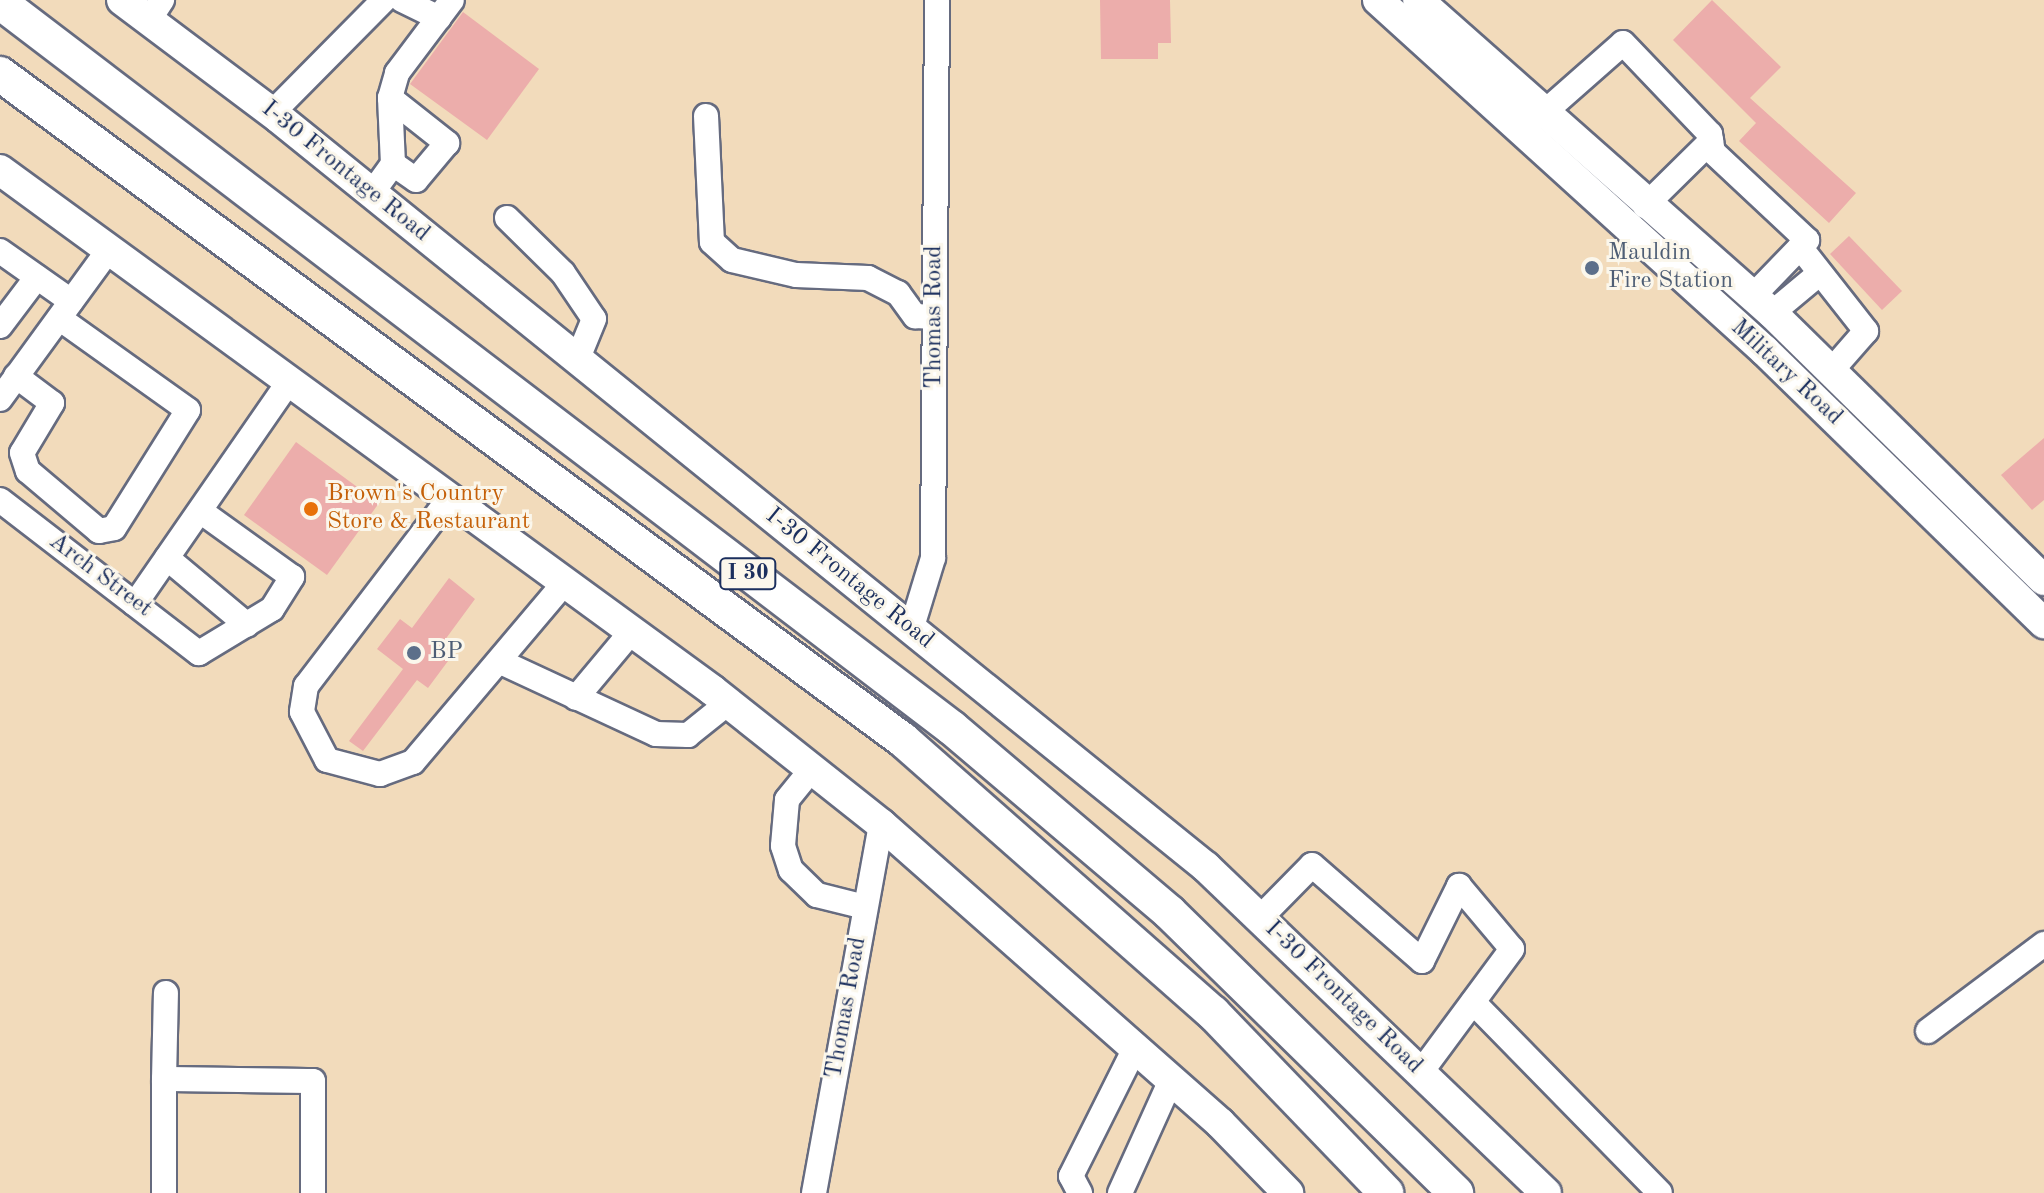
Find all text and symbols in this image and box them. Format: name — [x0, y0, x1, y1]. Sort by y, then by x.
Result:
street label: I-30 Frontage Road — [255, 95, 435, 249]
place label: Mauldin Fire Station — [1608, 240, 1733, 296]
street label: Thomas Road — [921, 245, 949, 389]
marker: Mauldin Fire Station — [1583, 259, 1601, 277]
street label: Military Road — [1724, 314, 1848, 432]
place label: Brown's Country Store & Restaurant — [327, 481, 530, 537]
marker: Brown's Country Store & Restaurant — [302, 500, 320, 518]
street label: I-30 Frontage Road — [759, 502, 939, 656]
street label: Arch Street — [43, 528, 157, 624]
road number: I 30 — [718, 556, 778, 592]
place label: BP — [430, 639, 463, 667]
marker: BP — [405, 644, 423, 662]
street label: I-30 Frontage Road — [1258, 915, 1428, 1081]
street label: Thomas Road — [820, 935, 874, 1081]

